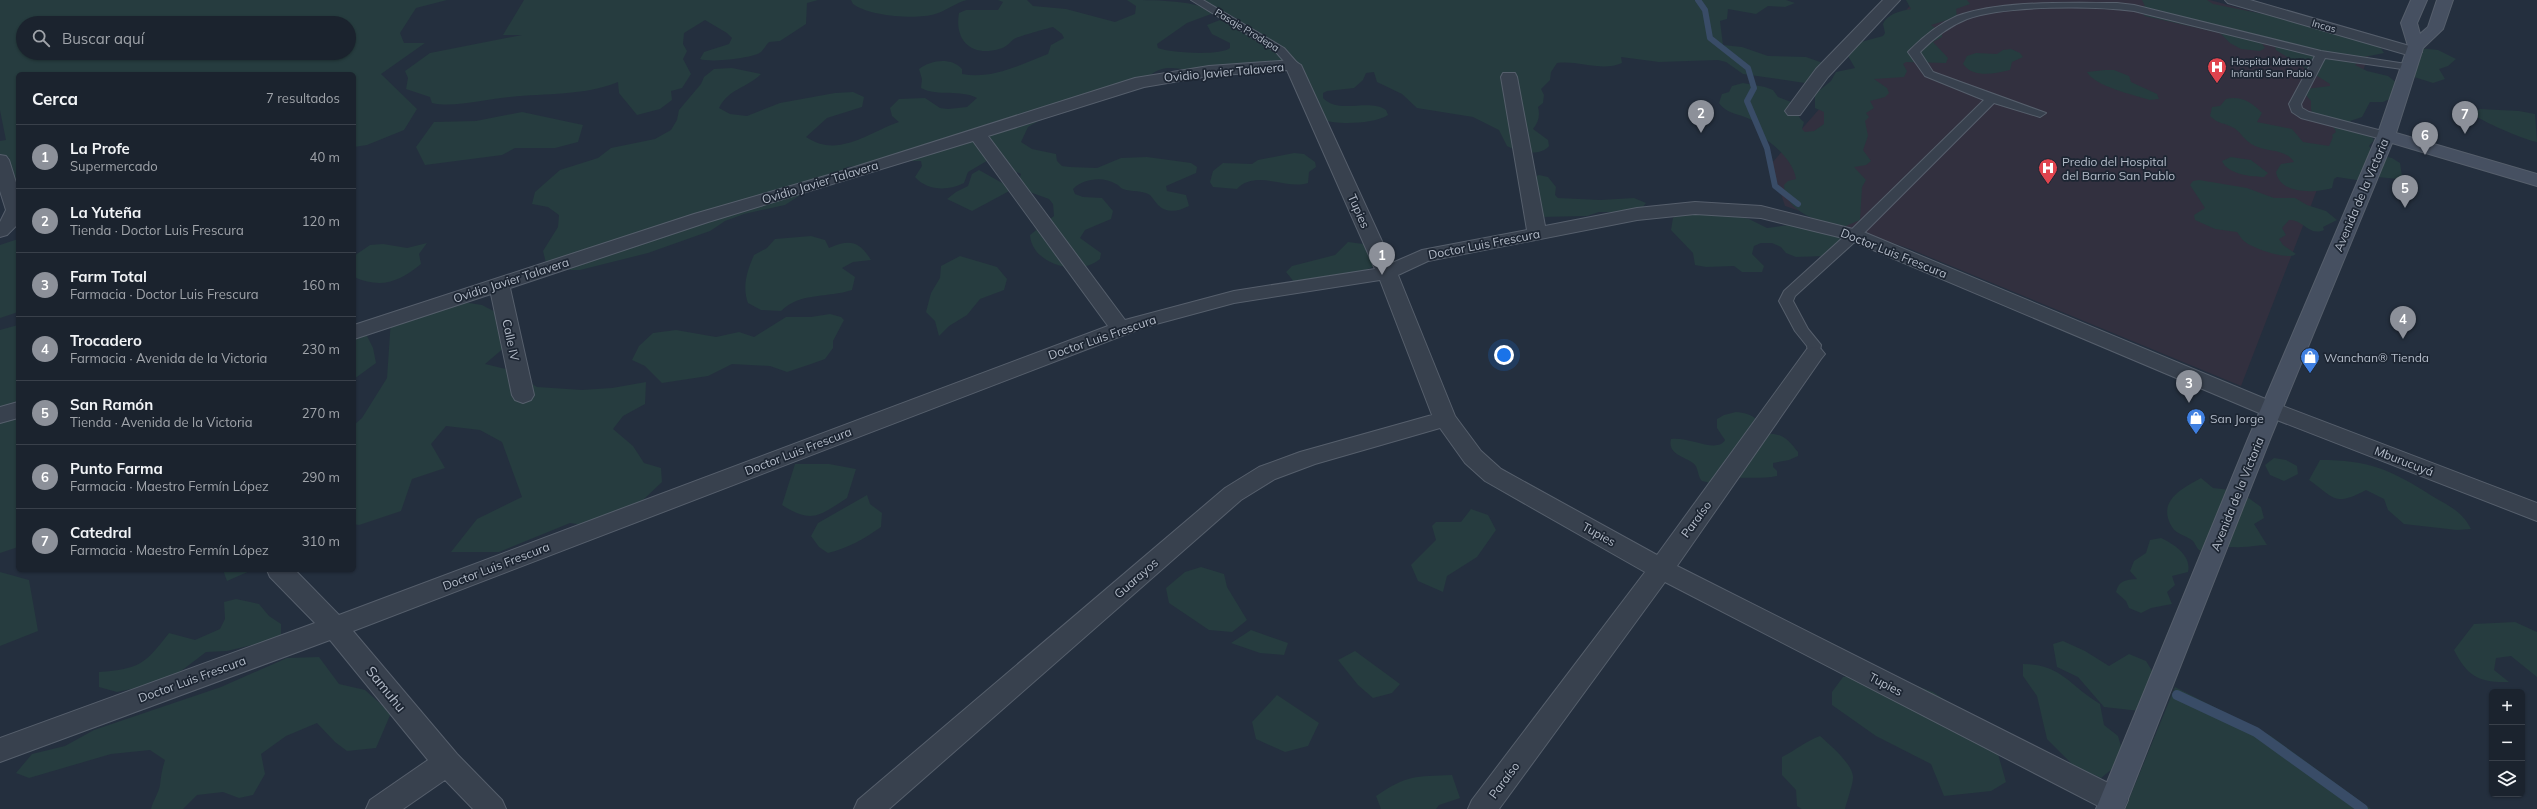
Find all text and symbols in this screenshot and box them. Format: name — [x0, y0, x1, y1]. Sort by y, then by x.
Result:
street label: Pasaje Prodepa — [1212, 6, 1282, 54]
search box — [16, 16, 356, 60]
street label: Incas — [2311, 16, 2338, 36]
icon: search — [30, 27, 52, 49]
text: Buscar aquí — [62, 29, 144, 48]
place label: Hospital Materno Infantil San Pablo — [2231, 55, 2313, 80]
hospital icon: Hospital Materno Infantil San Pablo — [2206, 56, 2228, 84]
street label: Ovidio Javier Talavera — [1163, 59, 1285, 85]
text: Cerca — [32, 88, 78, 109]
text: 7 resultados — [266, 90, 340, 106]
pin: 2 — [1688, 100, 1714, 133]
pin: 7 — [2452, 101, 2478, 134]
pin: 6 — [2412, 122, 2438, 155]
street label: Avenida de la Victoria — [2330, 136, 2392, 254]
text: La Profe — [70, 139, 130, 158]
text: 1 — [41, 149, 49, 165]
text: 40 m — [310, 149, 340, 165]
place label: Predio del Hospital del Barrio San Pablo — [2062, 154, 2175, 183]
street label: Ovidio Javier Talavera — [760, 157, 880, 207]
hospital icon: Predio del Hospital del Barrio San Pablo — [2037, 157, 2059, 185]
text: Supermercado — [70, 158, 158, 174]
pin: 5 — [2392, 175, 2418, 208]
street label: Tupies — [1345, 192, 1373, 230]
text: La Yuteña — [70, 203, 141, 222]
text: 2 — [41, 213, 49, 229]
text: 120 m — [302, 213, 340, 229]
text: Tienda · Doctor Luis Frescura — [70, 222, 244, 238]
street label: Doctor Luis Frescura — [1839, 225, 1949, 281]
street label: Doctor Luis Frescura — [1427, 226, 1541, 262]
pin: 1 — [1369, 242, 1395, 275]
street label: Ovidio Javier Talavera — [451, 254, 571, 306]
text: Farm Total — [70, 267, 147, 286]
text: 3 — [41, 277, 49, 293]
text: 160 m — [302, 277, 340, 293]
text: Farmacia · Doctor Luis Frescura — [70, 286, 259, 302]
pin: 4 — [2390, 306, 2416, 339]
street label: Doctor Luis Frescura — [1046, 311, 1158, 363]
street label: Calle IV — [499, 318, 523, 363]
text: Trocadero — [70, 331, 142, 350]
text: 4 — [41, 341, 49, 357]
text: 230 m — [302, 341, 340, 357]
your location — [1494, 345, 1514, 365]
shop icon: Wanchan® Tienda — [2299, 346, 2321, 374]
text: Farmacia · Avenida de la Victoria — [70, 350, 267, 366]
place label: Wanchan® Tienda — [2324, 350, 2429, 365]
pin: 3 — [2176, 370, 2202, 403]
text: San Ramón — [70, 395, 153, 414]
text: 5 — [41, 405, 49, 421]
text: 270 m — [302, 405, 340, 421]
shop icon: San Jorge — [2185, 407, 2207, 435]
place label: San Jorge — [2210, 411, 2264, 426]
text: Tienda · Avenida de la Victoria — [70, 414, 253, 430]
street label: Doctor Luis Frescura — [742, 424, 854, 478]
street label: Avenida de la Victoria — [2207, 435, 2267, 553]
street label: Mburucuyá — [2372, 443, 2436, 479]
text: Punto Farma — [70, 459, 163, 478]
text: 6 — [41, 469, 49, 485]
text: 290 m — [302, 469, 340, 485]
text: Farmacia · Maestro Fermín López — [70, 478, 269, 494]
street label: Paraíso — [1678, 498, 1714, 540]
street label: Tupies — [1580, 519, 1618, 549]
text: Catedral — [70, 523, 131, 542]
text: 7 — [41, 533, 49, 549]
text: 310 m — [302, 533, 340, 549]
street label: Doctor Luis Frescura — [440, 539, 552, 593]
text: Farmacia · Maestro Fermín López — [70, 542, 269, 558]
street label: Guarayos — [1111, 555, 1161, 601]
street label: Doctor Luis Frescura — [136, 653, 248, 705]
street label: Samuhu — [362, 662, 410, 716]
street label: Tupies — [1867, 669, 1905, 699]
map controls — [2489, 689, 2525, 797]
button: + — [2489, 689, 2525, 725]
button: − — [2489, 725, 2525, 761]
street label: Paraíso — [1485, 759, 1523, 801]
button: layers — [2489, 761, 2525, 797]

